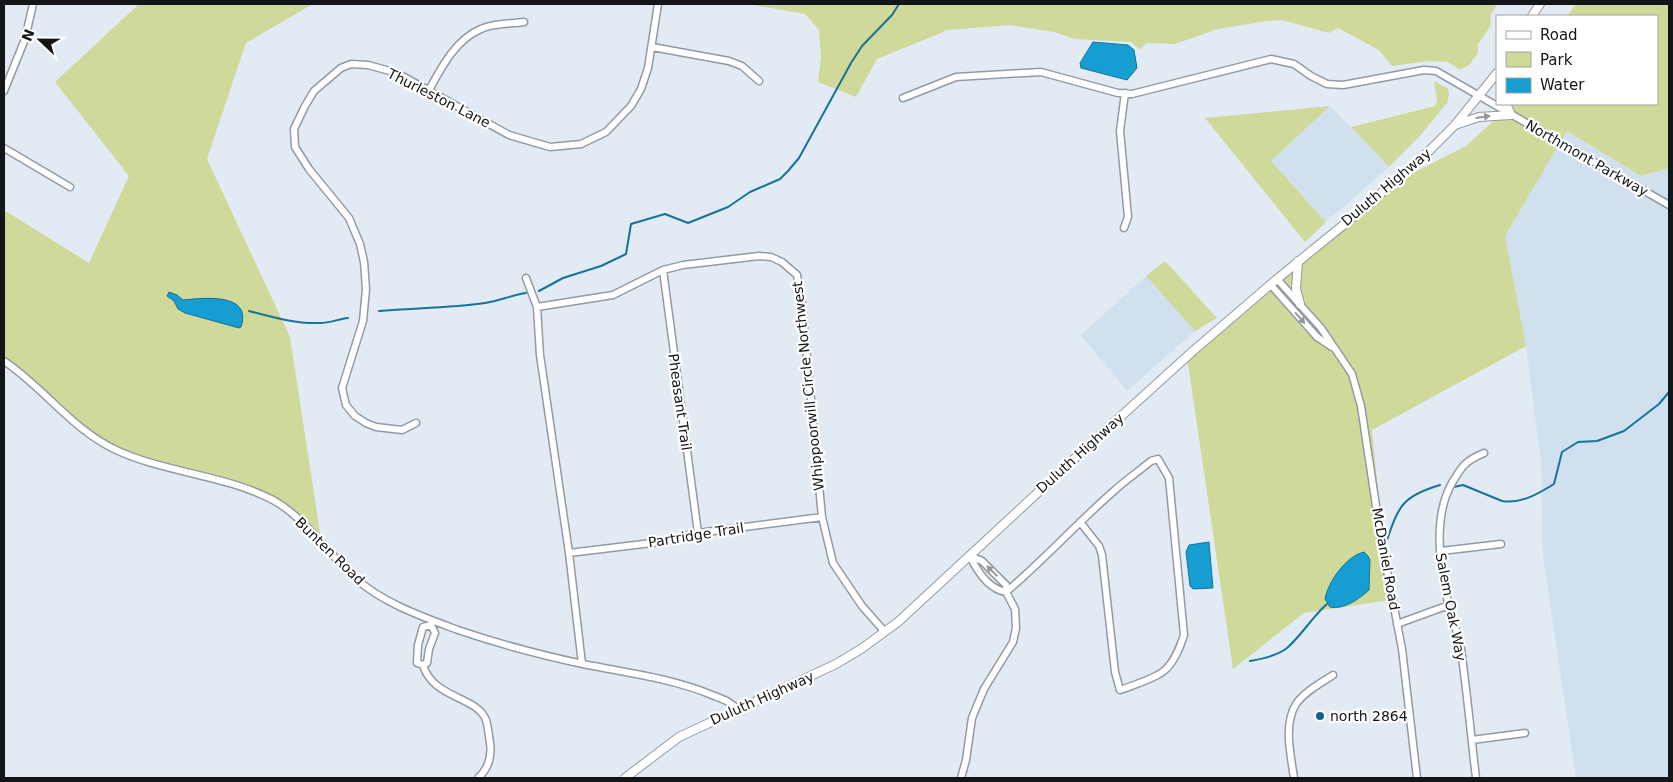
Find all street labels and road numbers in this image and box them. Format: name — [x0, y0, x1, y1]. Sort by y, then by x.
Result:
street label: Thurleston Lane — [384, 65, 493, 131]
street label: Northmont Parkway — [1523, 116, 1651, 200]
street label: Duluth Highway — [1338, 145, 1434, 229]
street label: Whippoorwill Circle Northwest — [789, 280, 827, 492]
street label: Pheasant Trail — [665, 352, 695, 452]
street label: Duluth Highway — [1033, 410, 1127, 496]
street label: McDaniel Road — [1369, 506, 1403, 612]
street label: Bunten Road — [292, 514, 368, 588]
street label: Partridge Trail — [647, 520, 745, 550]
street label: Salem Oak Way — [1433, 551, 1469, 663]
street label: Duluth Highway — [708, 668, 816, 728]

